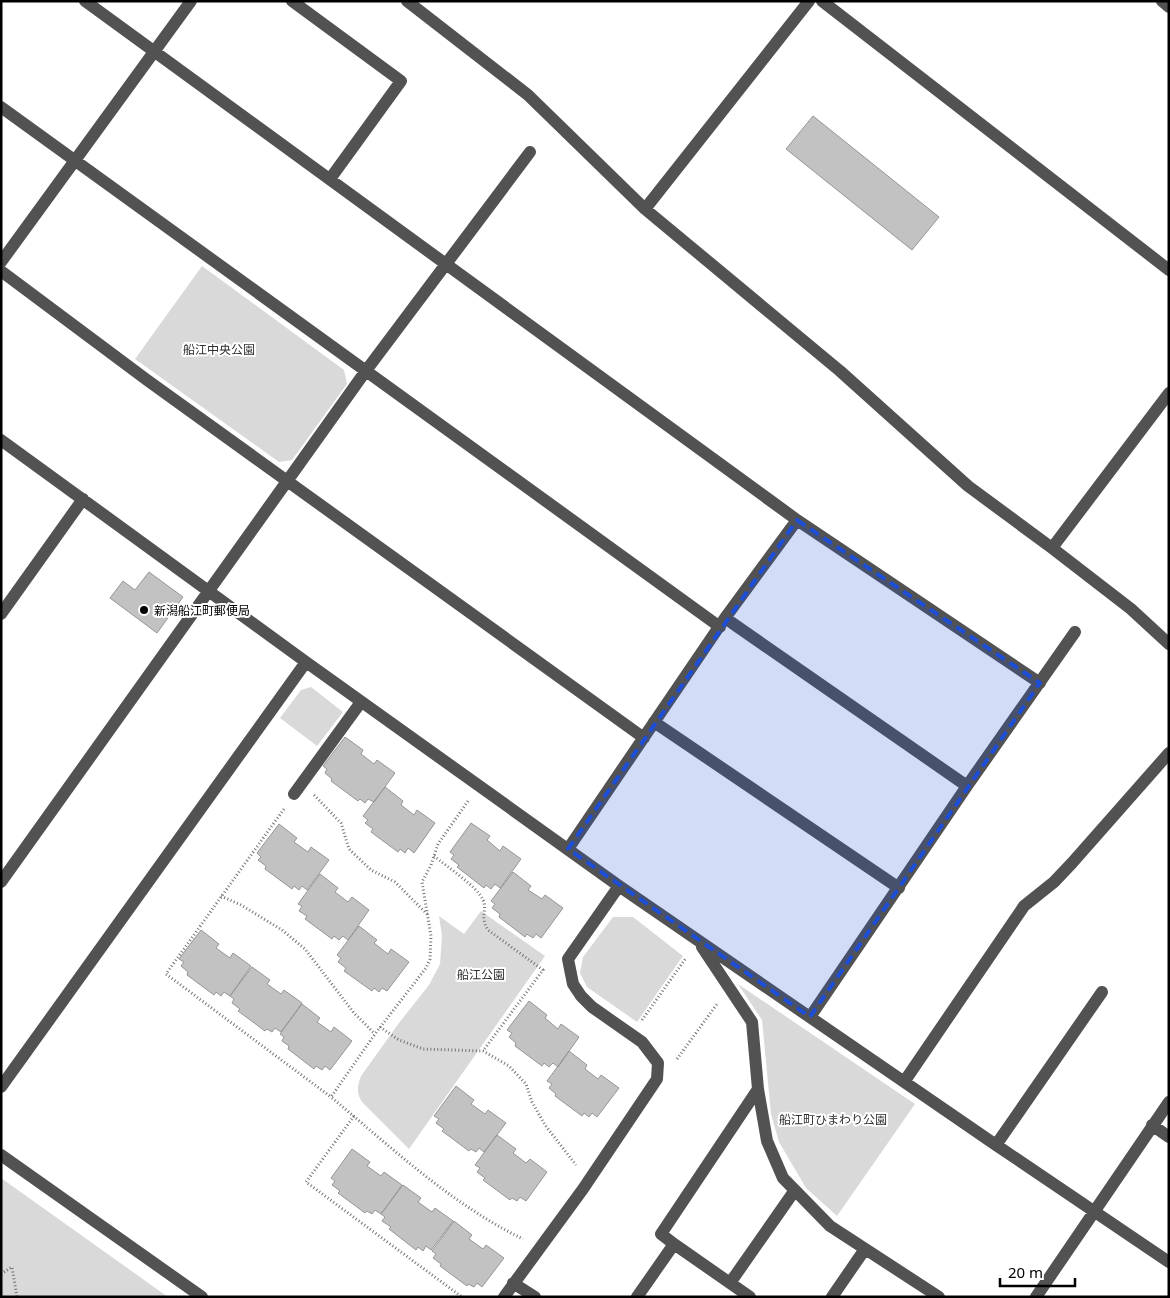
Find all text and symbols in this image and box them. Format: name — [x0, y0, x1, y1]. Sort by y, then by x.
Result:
park label: 船江中央公園 — [183, 341, 255, 358]
place label: 新潟船江町郵便局 — [154, 602, 250, 619]
marker: 新潟船江町郵便局 — [138, 604, 150, 616]
park label: 船江公園 — [457, 966, 505, 983]
park label: 船江町ひまわり公園 — [779, 1111, 887, 1128]
scale bar — [1000, 1256, 1075, 1288]
text: 20 m — [1008, 1262, 1043, 1282]

